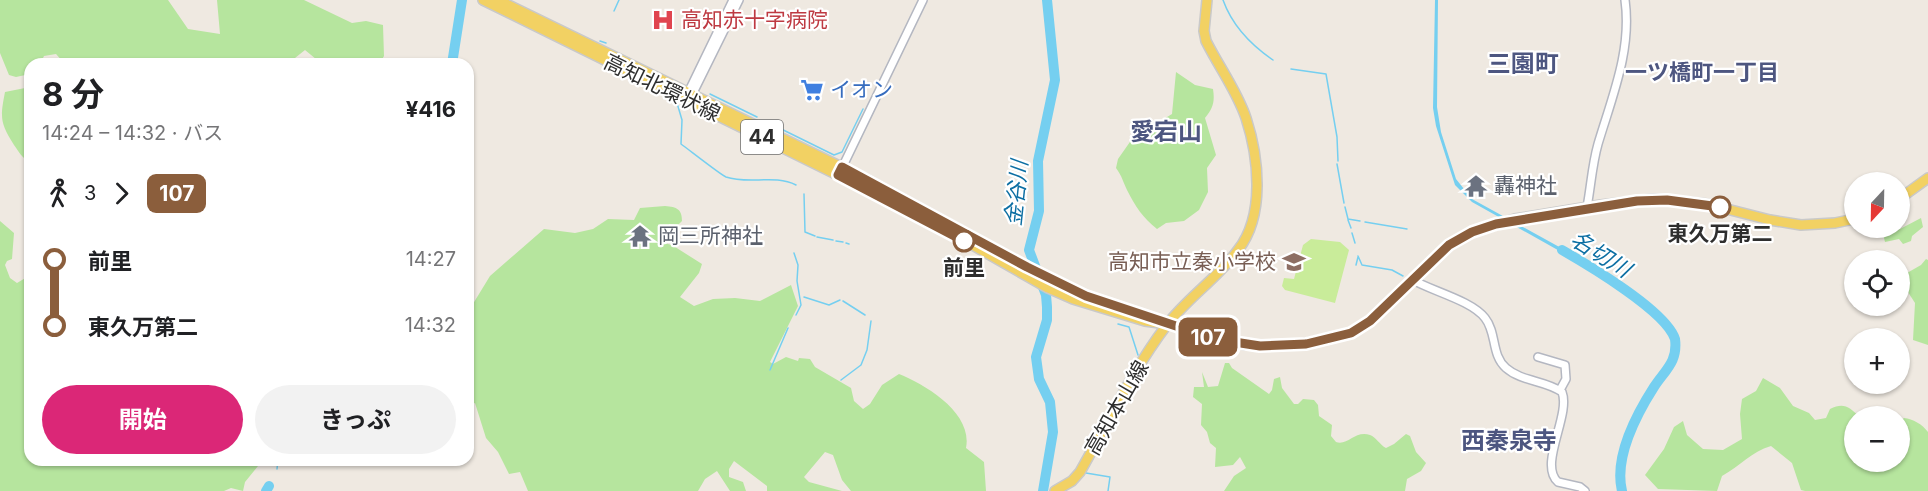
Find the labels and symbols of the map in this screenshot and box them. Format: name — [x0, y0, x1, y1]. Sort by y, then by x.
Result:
hospital icon: 高知赤十字病院 — [650, 7, 676, 33]
place label: 高知赤十字病院 — [681, 7, 828, 32]
street label: 高知北環状線 — [600, 49, 724, 126]
district label: 三園町 — [1487, 49, 1559, 78]
district label: 一ツ橋町一丁目 — [1625, 59, 1779, 85]
supermarket icon: イオン — [799, 77, 825, 103]
place label: イオン — [830, 77, 893, 102]
district label: 愛宕山 — [1130, 117, 1202, 146]
road number: 44 — [741, 120, 783, 154]
water label: 金谷川 — [1000, 157, 1033, 227]
north arrow — [1844, 172, 1910, 238]
temple icon: 轟神社 — [1463, 173, 1489, 199]
place label: 轟神社 — [1494, 173, 1557, 198]
marker: 東久万第二 — [1709, 196, 1731, 218]
place label: 東久万第二 — [1668, 221, 1773, 246]
temple icon: 岡三所神社 — [627, 223, 653, 249]
place label: 岡三所神社 — [658, 223, 763, 248]
water label: 名切川 — [1566, 225, 1638, 284]
marker: 前里 — [953, 230, 975, 252]
place label: 高知市立秦小学校 — [1108, 249, 1276, 274]
school or university icon: 高知市立秦小学校 — [1281, 249, 1307, 275]
place label: 前里 — [943, 255, 985, 280]
line badge: 107 — [1174, 318, 1242, 356]
street label: 高知本山線 — [1079, 356, 1154, 459]
district label: 西秦泉寺 — [1461, 426, 1557, 455]

